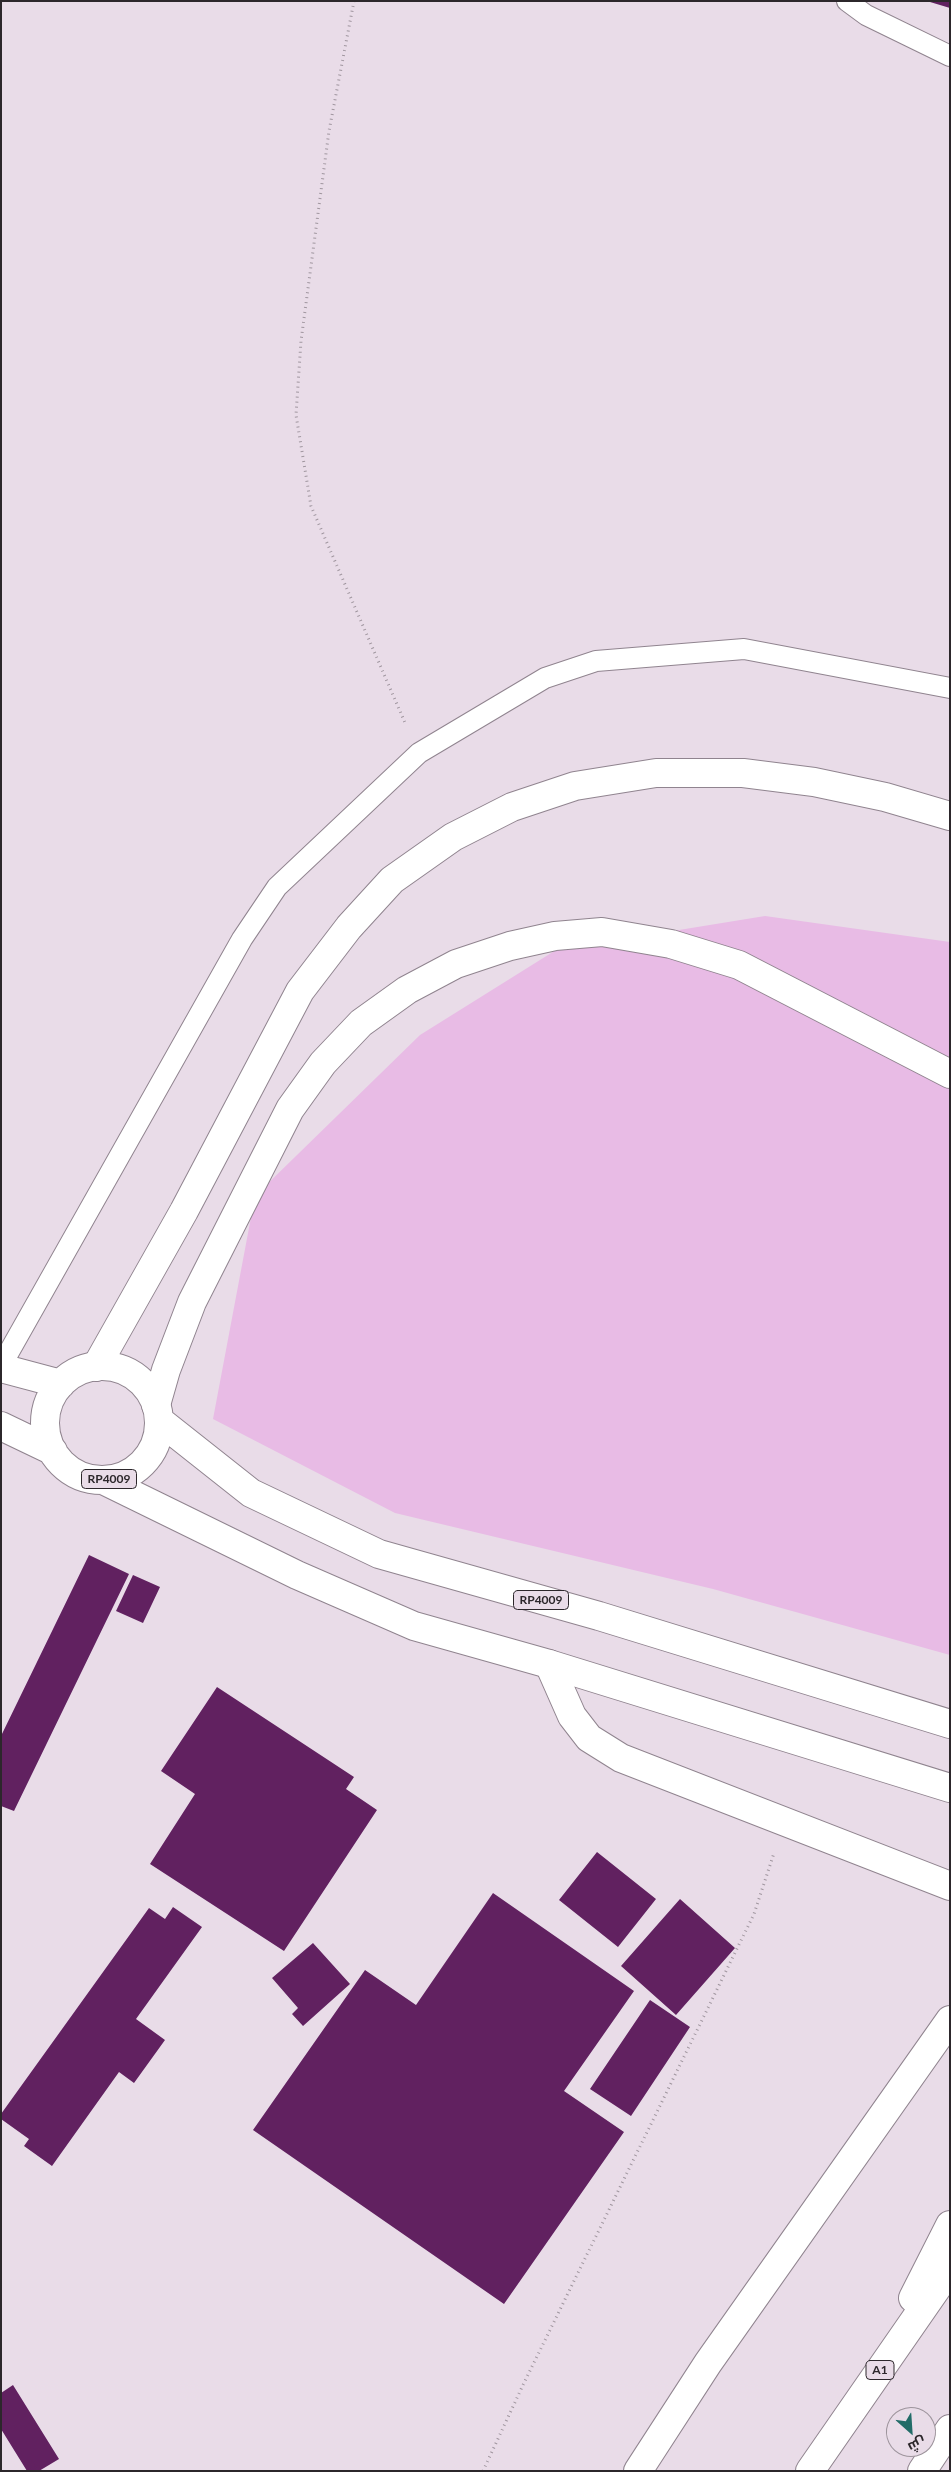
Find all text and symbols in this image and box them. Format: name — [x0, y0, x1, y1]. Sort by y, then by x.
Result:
road number: RP4009 — [82, 1470, 136, 1488]
road number: RP4009 — [514, 1590, 568, 1610]
road number: A1 — [866, 2360, 894, 2380]
north arrow — [886, 2407, 936, 2457]
text: ش — [906, 2433, 929, 2457]

